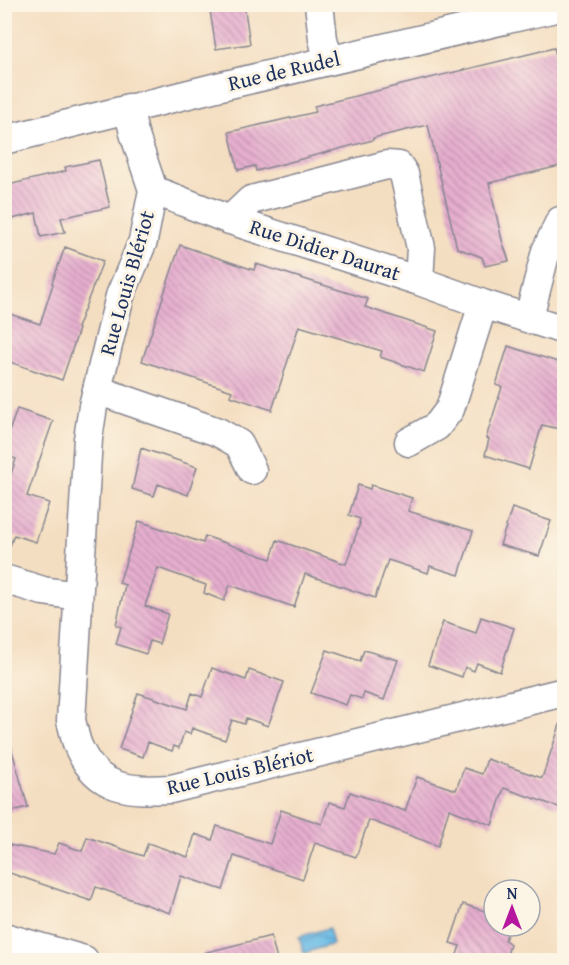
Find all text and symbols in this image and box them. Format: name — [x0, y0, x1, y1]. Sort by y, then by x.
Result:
street label: Rue de Rudel — [225, 43, 343, 98]
street label: Rue Louis Blériot — [91, 206, 162, 359]
street label: Rue Didier Daurat — [246, 211, 405, 289]
street label: Rue Louis Blériot — [164, 738, 317, 802]
north arrow — [482, 878, 542, 938]
text: N — [507, 881, 518, 905]

